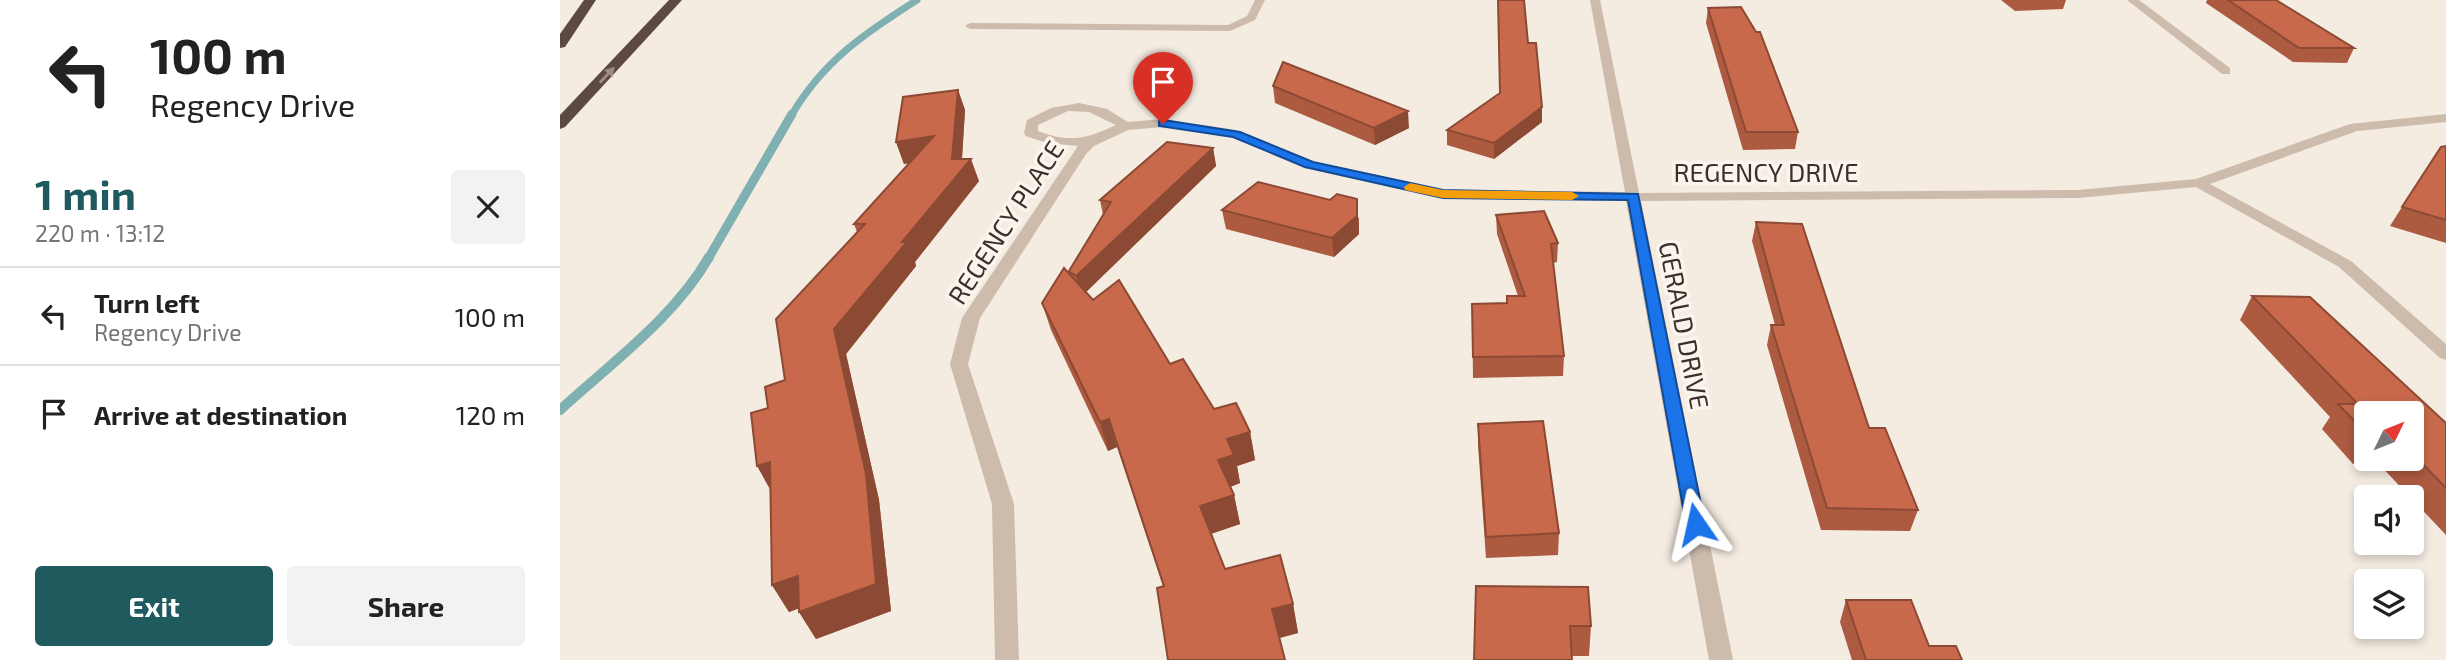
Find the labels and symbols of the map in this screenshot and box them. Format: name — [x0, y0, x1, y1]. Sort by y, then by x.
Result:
pin — [1133, 52, 1193, 124]
one-way arrow — [599, 66, 615, 84]
street label: REGENCY PLACE — [941, 134, 1069, 310]
street label: REGENCY DRIVE — [1674, 156, 1858, 187]
street label: GERALD DRIVE — [1654, 239, 1716, 411]
north arrow — [2354, 401, 2424, 471]
position arrow — [1659, 487, 1733, 561]

